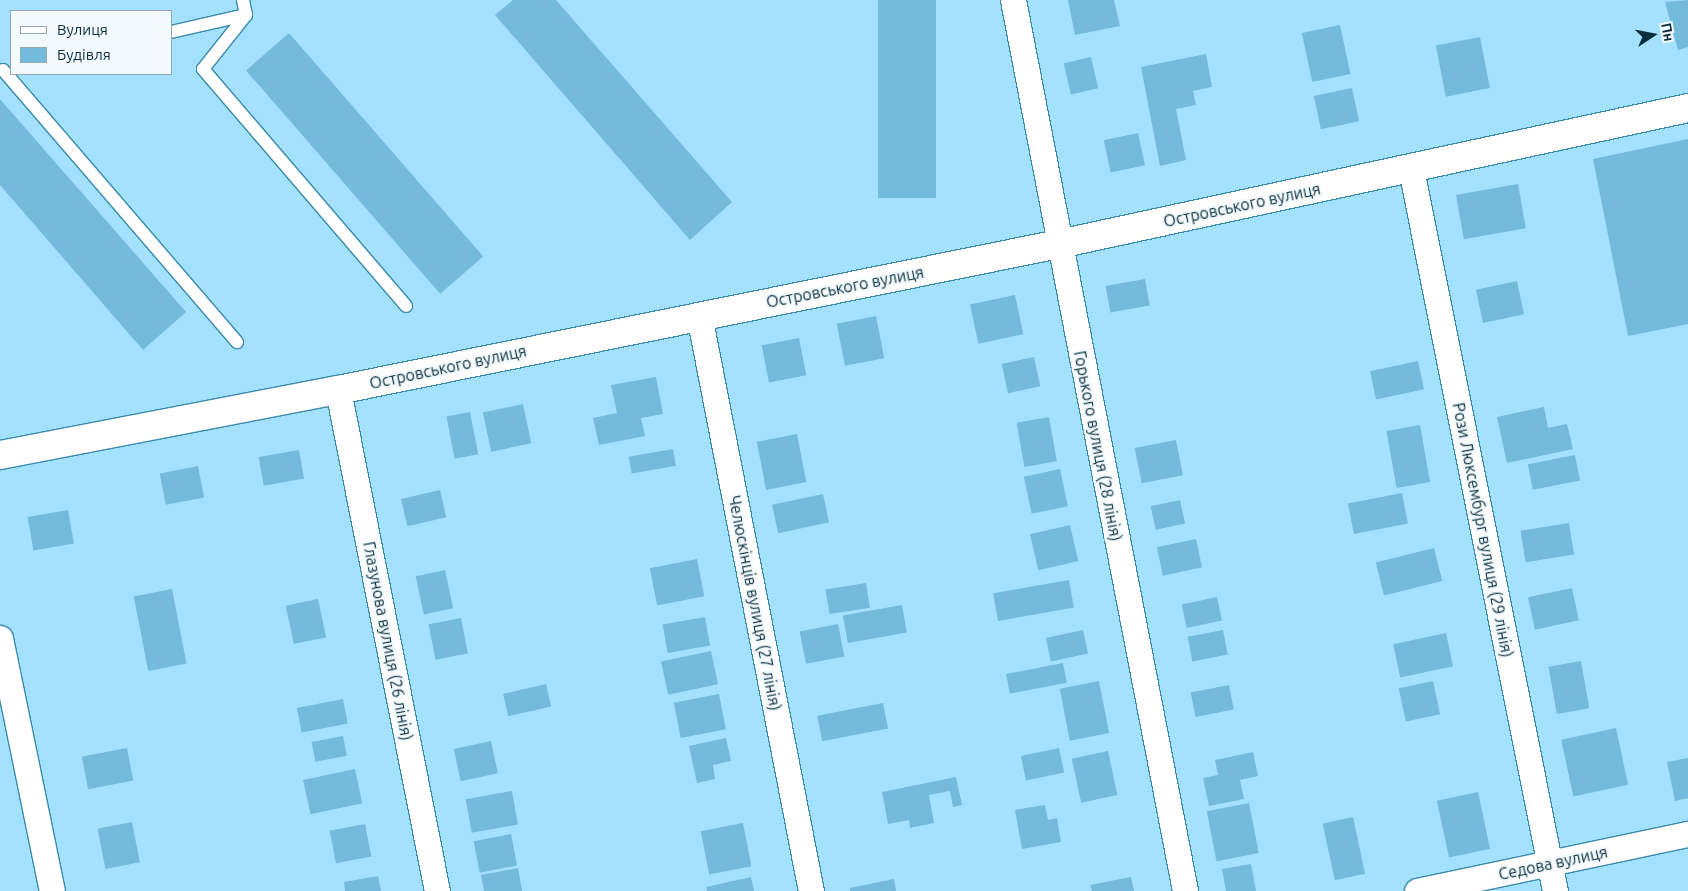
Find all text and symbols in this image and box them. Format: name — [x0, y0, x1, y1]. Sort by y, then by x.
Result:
legend — [10, 10, 172, 75]
north arrow — [1628, 10, 1678, 60]
text: Вулиця — [57, 21, 108, 38]
text: Пн — [1658, 22, 1677, 43]
text: Будівля — [57, 46, 111, 63]
street label: Островського вулиця — [1162, 179, 1322, 231]
street label: Островського вулиця — [765, 262, 925, 312]
street label: Островського вулиця — [368, 341, 528, 393]
street label: Горького вулиця (28 лiнiя) — [1070, 349, 1126, 543]
street label: Рози Люксембург вулиця (29 лiнiя) — [1449, 401, 1517, 659]
street label: Челюскінців вулиця (27 лiнiя) — [725, 494, 785, 712]
street label: Глазунова вулиця (26 лiнiя) — [359, 540, 417, 742]
street label: Седова вулиця — [1497, 842, 1609, 884]

